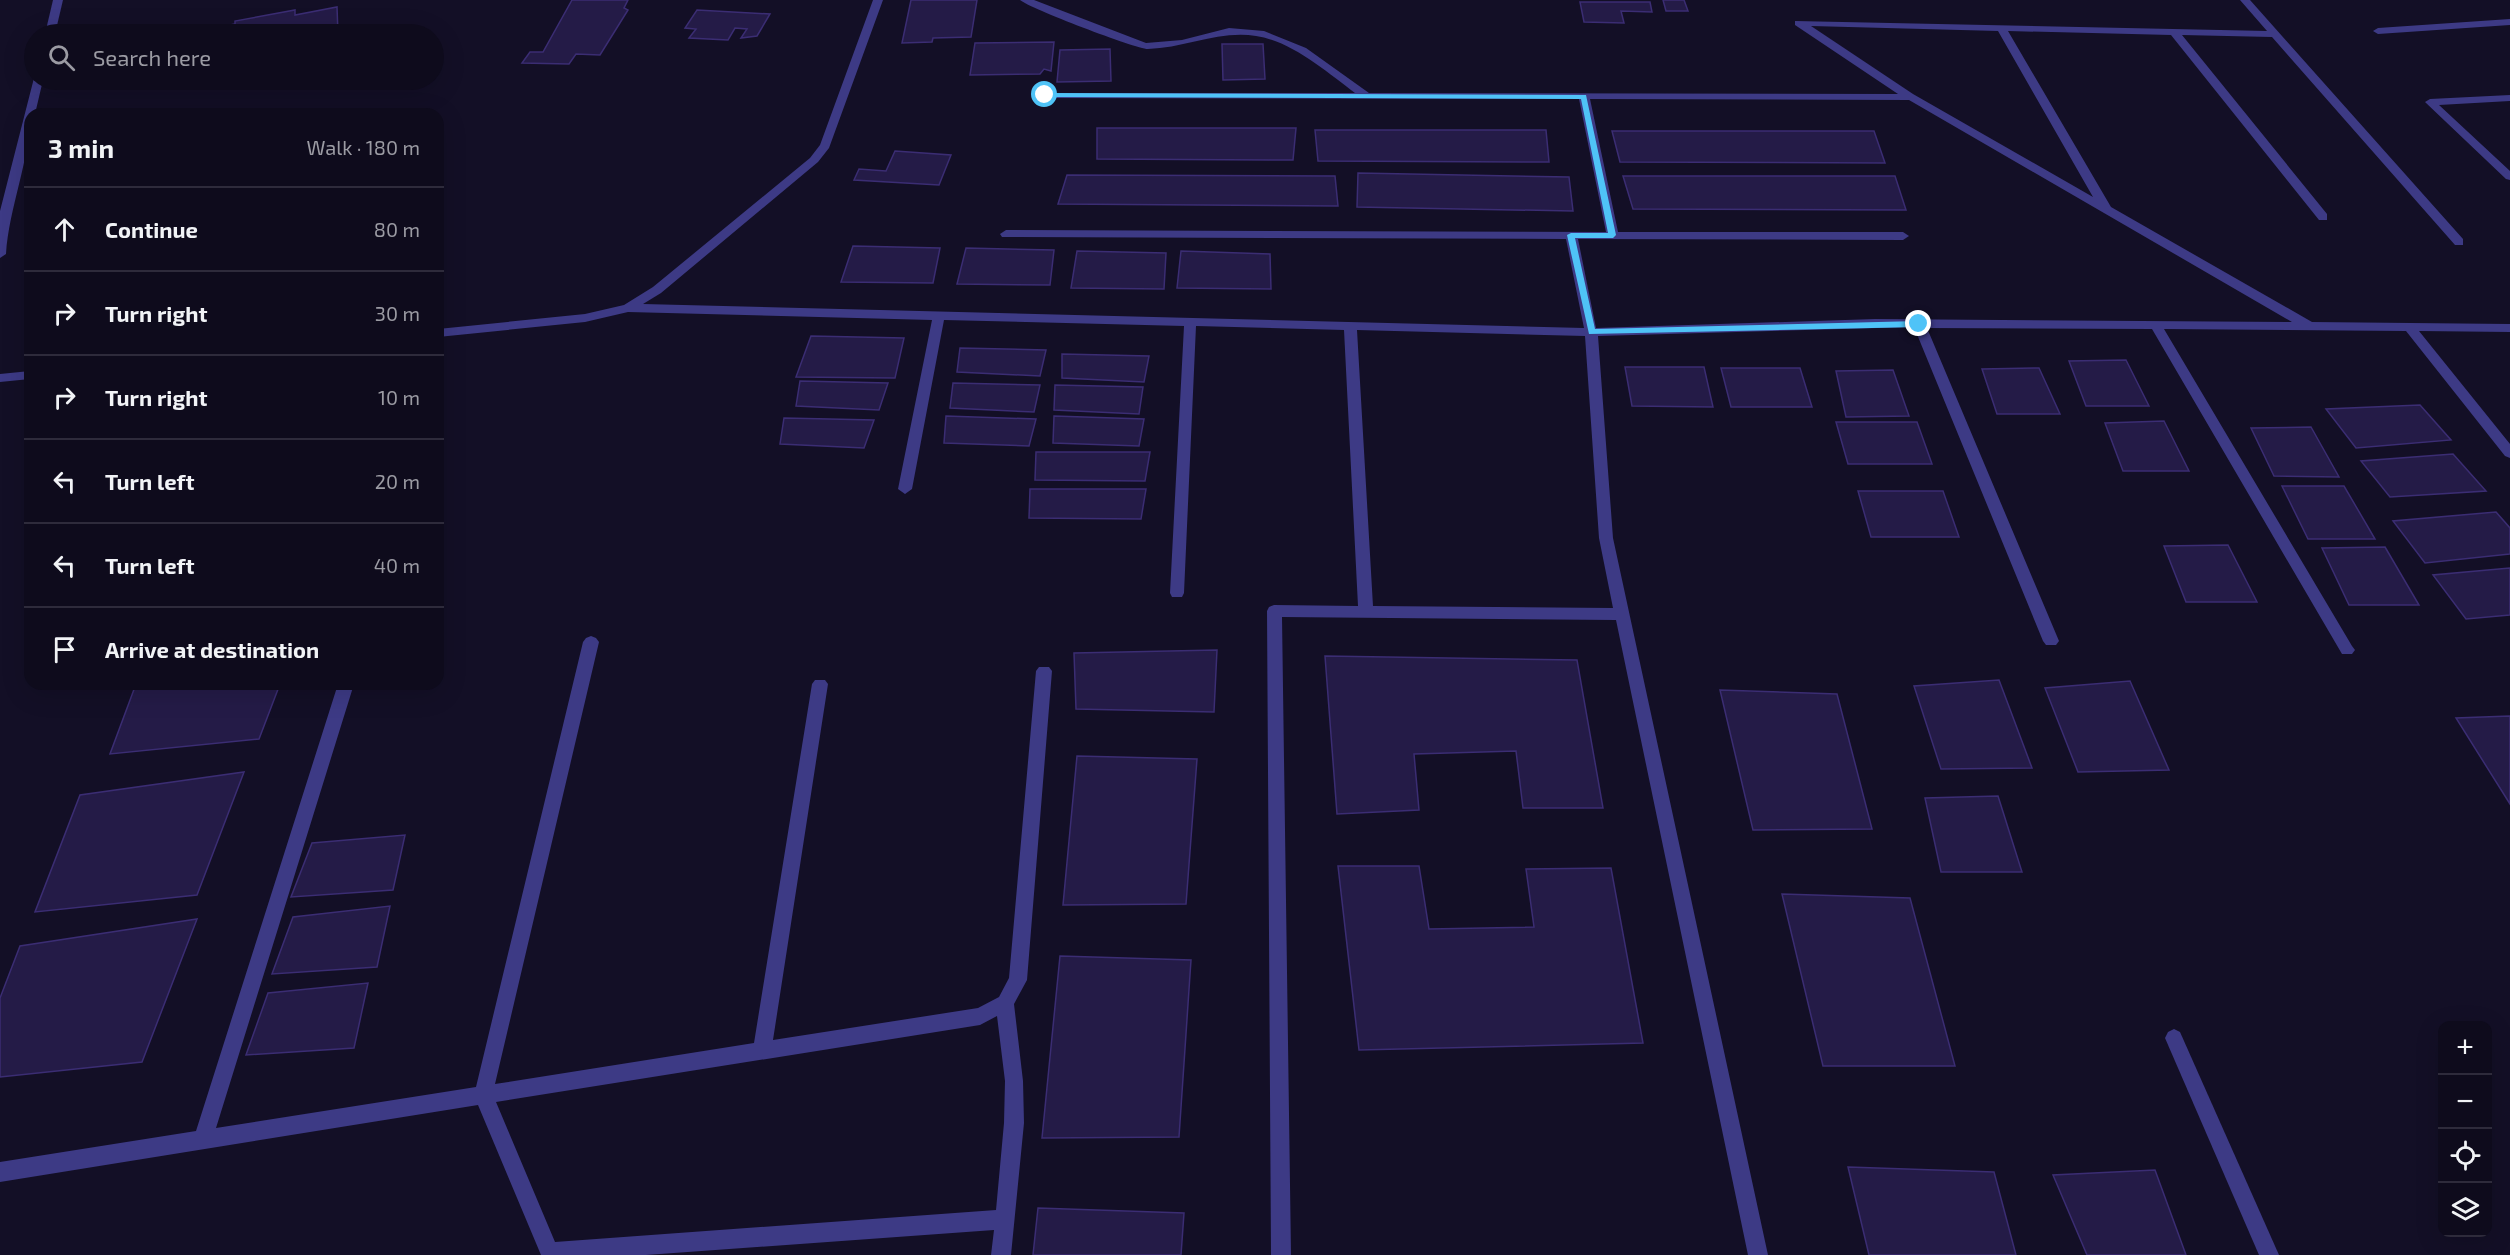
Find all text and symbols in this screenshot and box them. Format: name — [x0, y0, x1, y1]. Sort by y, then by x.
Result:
search box — [24, 24, 444, 90]
icon: search — [45, 41, 78, 74]
text: Search here — [93, 44, 211, 70]
route start — [1031, 81, 1057, 107]
text: 3 min — [48, 132, 114, 163]
text: Walk · 180 m — [307, 135, 420, 159]
icon: ahead — [48, 213, 81, 246]
text: Continue — [105, 216, 198, 242]
text: 80 m — [374, 217, 420, 241]
icon: right — [48, 297, 81, 330]
text: Turn right — [105, 300, 207, 326]
text: 30 m — [375, 301, 420, 325]
route end — [1905, 310, 1931, 336]
icon: right — [48, 381, 81, 414]
text: Turn right — [105, 384, 207, 410]
text: 10 m — [378, 385, 420, 409]
icon: left — [48, 465, 81, 498]
text: Turn left — [105, 468, 194, 494]
text: 20 m — [375, 469, 420, 493]
icon: left — [48, 549, 81, 582]
text: Turn left — [105, 552, 194, 578]
text: 40 m — [374, 553, 420, 577]
icon: arrive — [48, 633, 81, 666]
text: Arrive at destination — [105, 636, 319, 662]
map controls — [2438, 1021, 2492, 1237]
button: + — [2438, 1021, 2492, 1075]
button: − — [2438, 1075, 2492, 1129]
button: locate — [2438, 1129, 2492, 1183]
button: layers — [2438, 1183, 2492, 1237]

